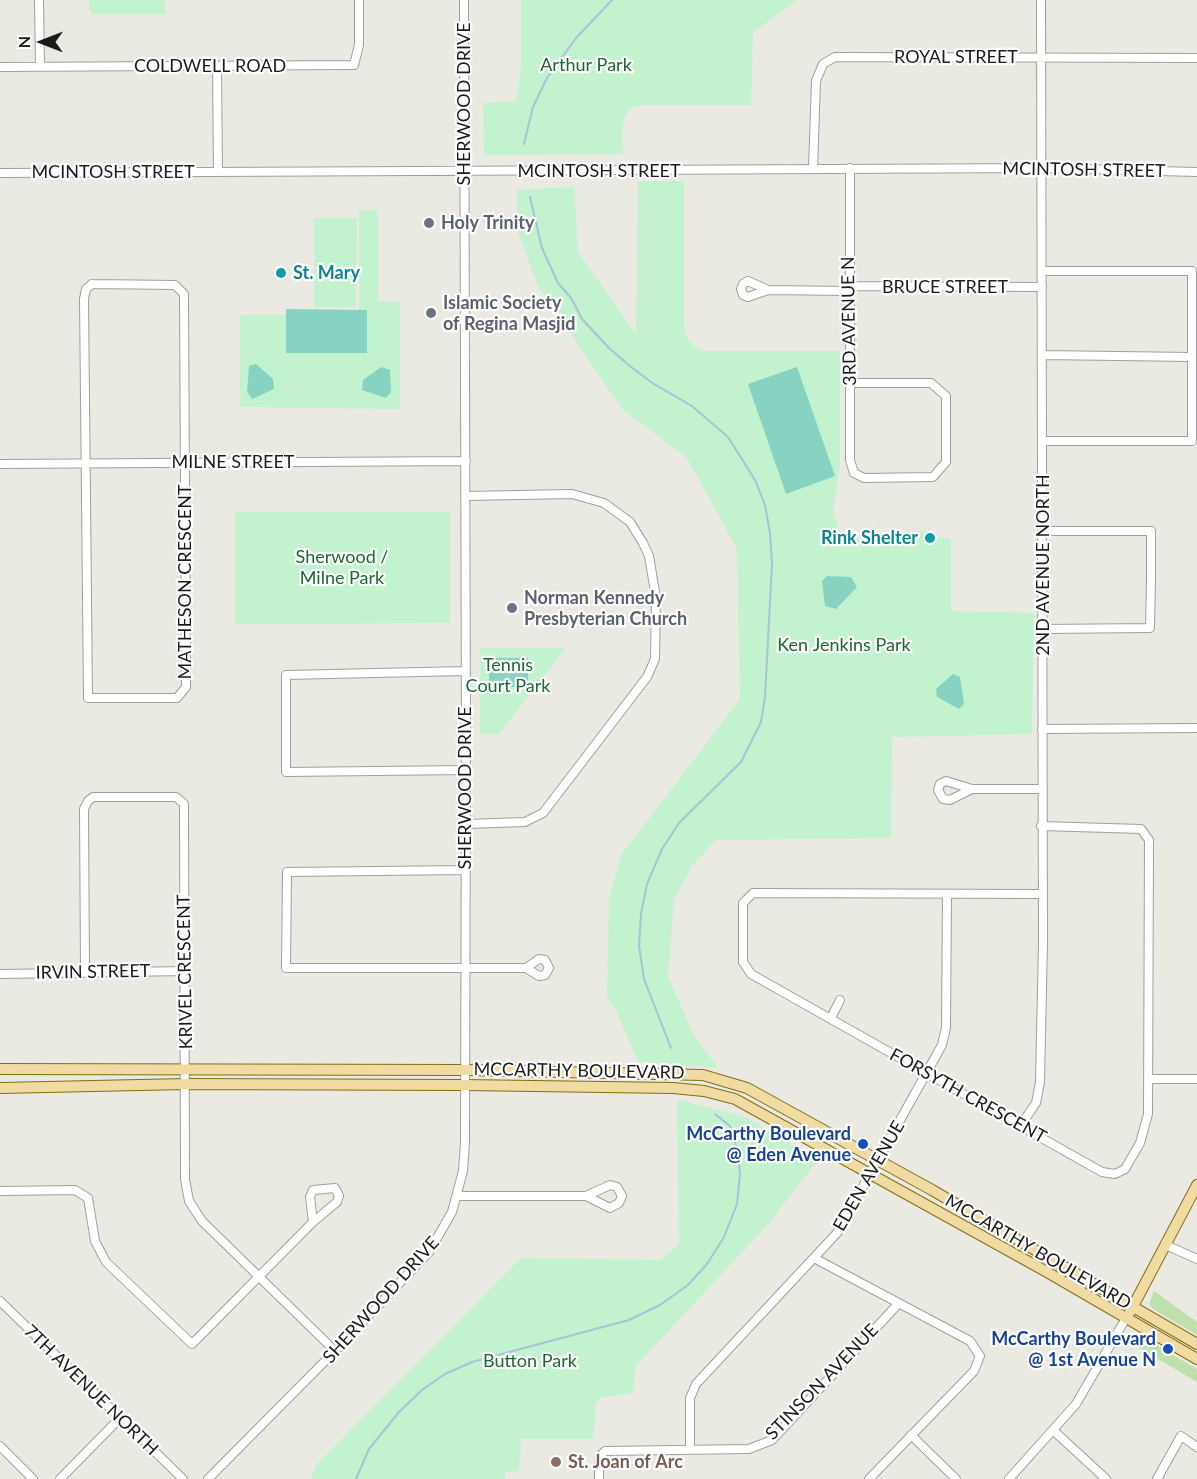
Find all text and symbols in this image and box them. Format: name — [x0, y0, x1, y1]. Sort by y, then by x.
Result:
north arrow — [12, 12, 72, 72]
street label: SHERWOOD DRIVE — [453, 22, 475, 186]
text: N — [14, 36, 33, 48]
street label: ROYAL STREET — [894, 46, 1018, 68]
park label: Arthur Park — [540, 54, 632, 76]
street label: COLDWELL ROAD — [134, 55, 286, 77]
street label: MCINTOSH STREET — [1002, 158, 1166, 182]
street label: MCINTOSH STREET — [517, 160, 681, 182]
street label: MCINTOSH STREET — [31, 161, 195, 183]
place label: Holy Trinity — [441, 212, 534, 234]
marker: Holy Trinity — [422, 216, 436, 230]
street label: 3RD AVENUE N — [837, 256, 861, 386]
place label: St. Mary — [293, 262, 360, 284]
marker: St. Mary — [274, 266, 288, 280]
street label: BRUCE STREET — [882, 276, 1008, 298]
place label: Islamic Society of Regina Masjid — [443, 292, 575, 334]
marker: Islamic Society of Regina Masjid — [424, 306, 438, 320]
street label: MILNE STREET — [172, 451, 294, 473]
street label: 2ND AVENUE NORTH — [1032, 474, 1054, 656]
street label: MATHESON CRESCENT — [174, 484, 196, 680]
place label: Rink Shelter — [821, 527, 918, 549]
marker: Rink Shelter — [923, 531, 937, 545]
park label: Sherwood / Milne Park — [296, 546, 388, 588]
place label: Norman Kennedy Presbyterian Church — [524, 587, 687, 630]
marker: Norman Kennedy Presbyterian Church — [505, 601, 519, 615]
park label: Ken Jenkins Park — [777, 634, 911, 656]
park label: Tennis Court Park — [466, 654, 550, 696]
street label: SHERWOOD DRIVE — [454, 706, 476, 870]
street label: KRIVEL CRESCENT — [173, 894, 197, 1050]
street label: IRVIN STREET — [35, 960, 151, 984]
street label: FORSYTH CRESCENT — [886, 1044, 1050, 1148]
street label: MCCARTHY BOULEVARD — [473, 1058, 685, 1084]
street label: EDEN AVENUE — [829, 1117, 909, 1235]
place label: McCarthy Boulevard @ Eden Avenue — [686, 1123, 851, 1166]
marker: McCarthy Boulevard @ Eden Avenue — [856, 1137, 870, 1151]
street label: MCCARTHY BOULEVARD — [941, 1190, 1135, 1314]
street label: SHERWOOD DRIVE — [318, 1232, 444, 1368]
street label: 7TH AVENUE NORTH — [19, 1320, 163, 1460]
street label: STINSON AVENUE — [761, 1320, 883, 1444]
place label: McCarthy Boulevard @ 1st Avenue N — [991, 1328, 1156, 1370]
marker: McCarthy Boulevard @ 1st Avenue N — [1161, 1342, 1175, 1356]
park label: Button Park — [483, 1350, 577, 1372]
place label: St. Joan of Arc — [568, 1451, 683, 1473]
marker: St. Joan of Arc — [549, 1455, 563, 1469]

